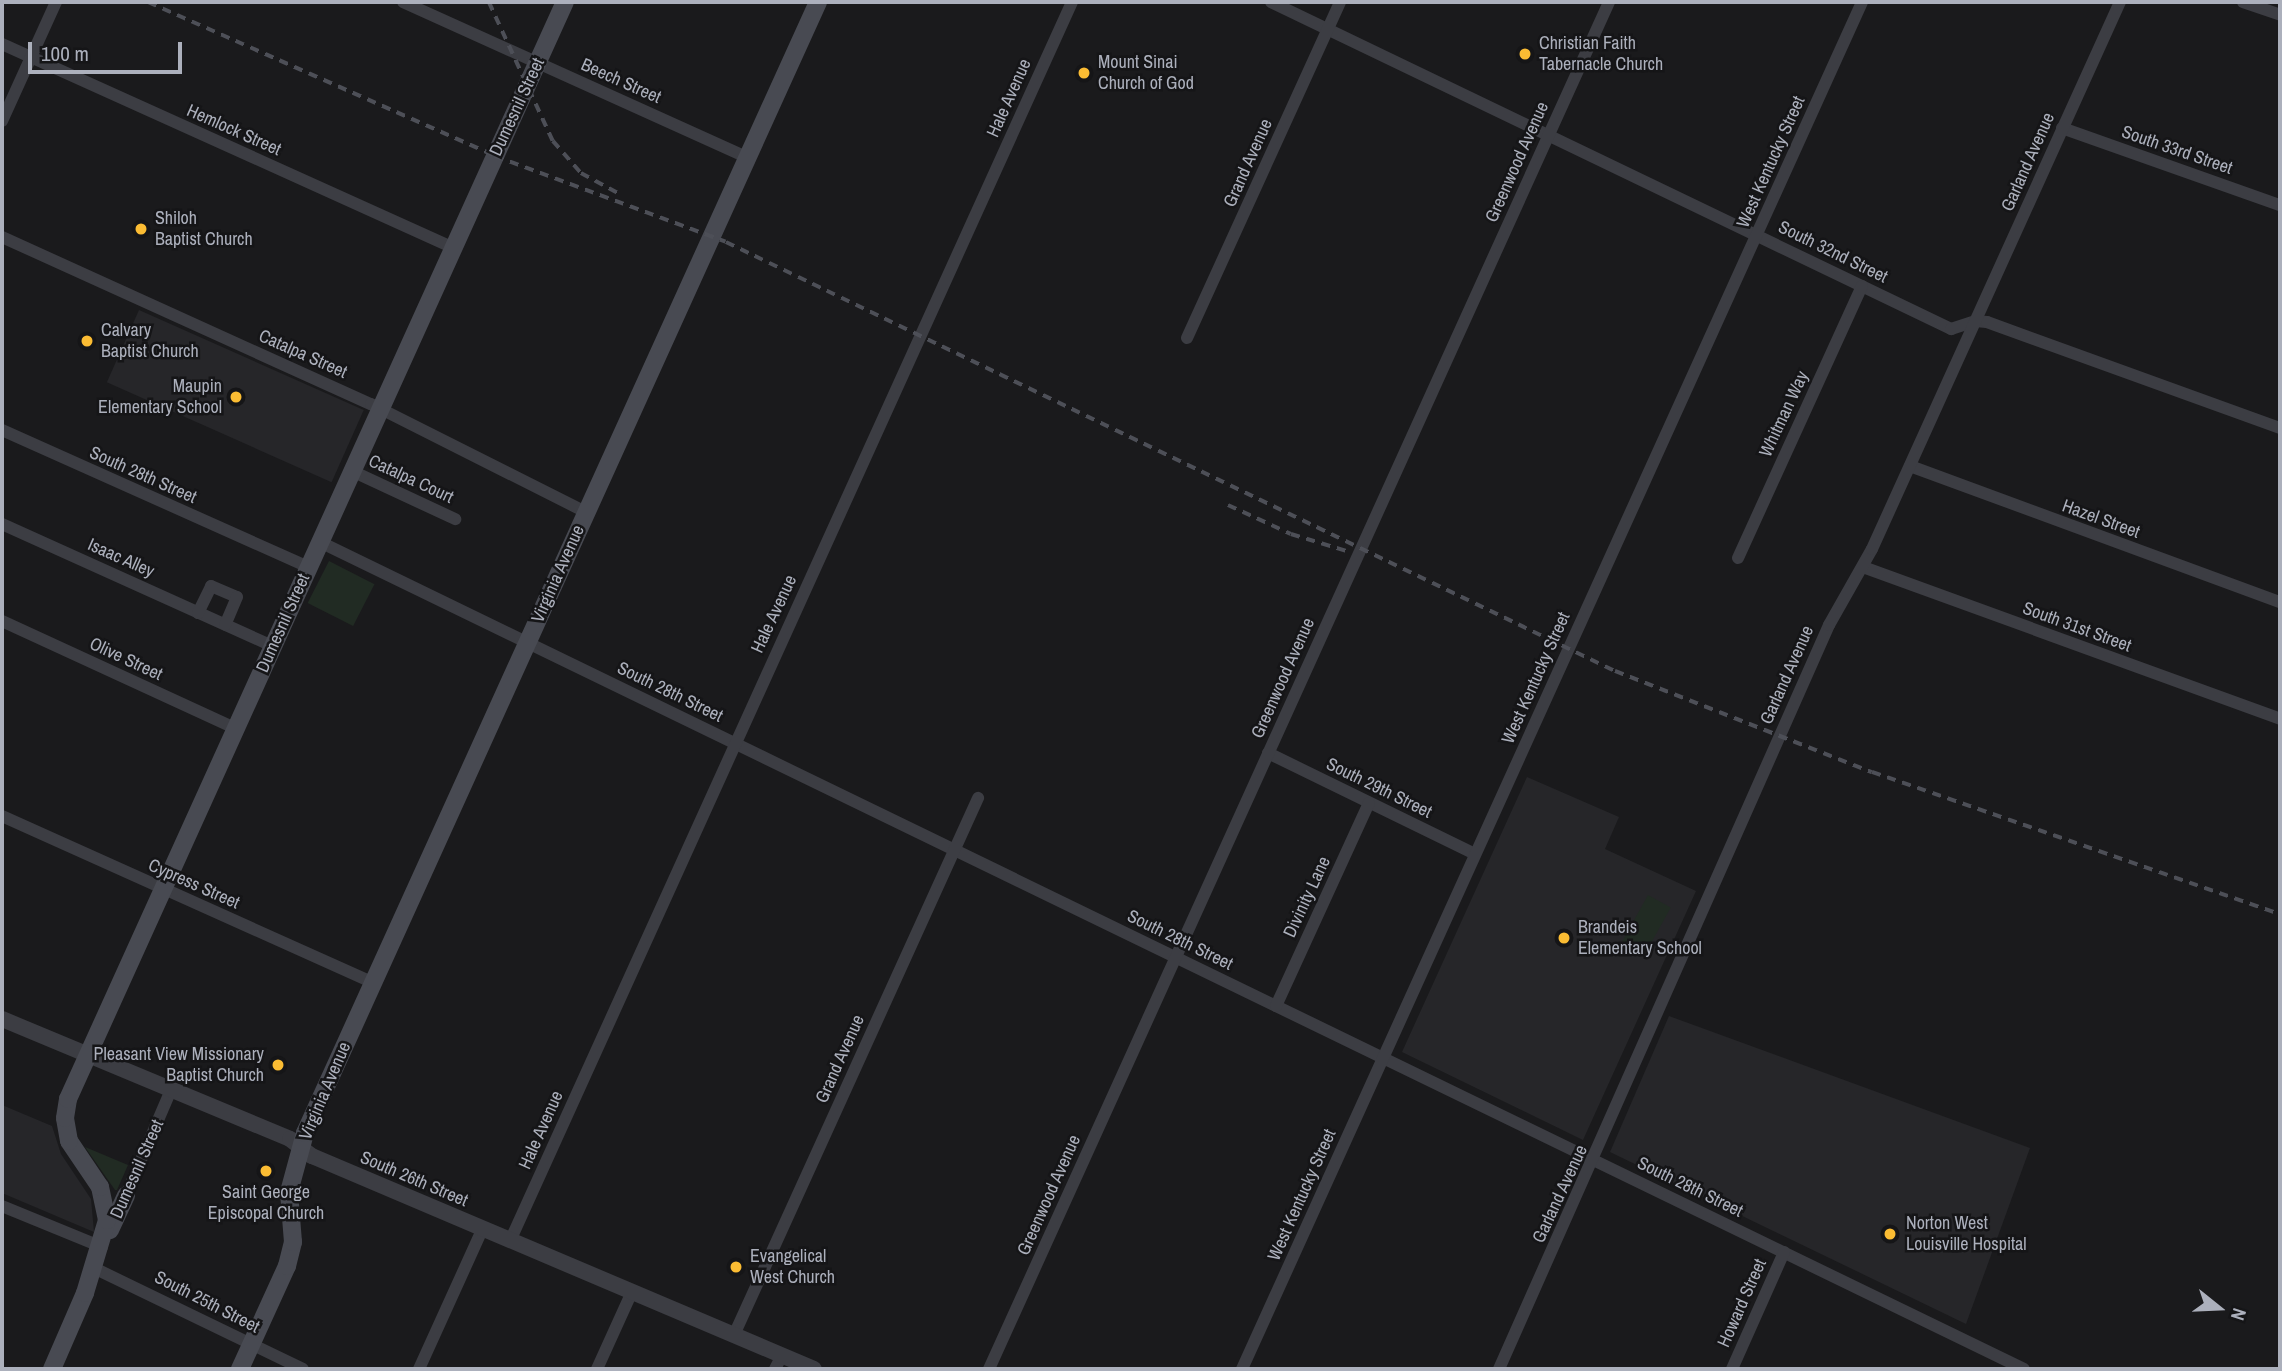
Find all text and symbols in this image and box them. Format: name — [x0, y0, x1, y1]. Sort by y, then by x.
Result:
scale bar — [32, 28, 186, 72]
place label: Christian Faith Tabernacle Church — [1539, 33, 1663, 76]
text: 100 m — [41, 39, 89, 68]
marker: Christian Faith Tabernacle Church — [1517, 46, 1533, 62]
place label: Mount Sinai Church of God — [1098, 52, 1194, 94]
street label: Dumesnil Street — [485, 54, 549, 160]
street label: Beech Street — [578, 54, 664, 108]
street label: Hale Avenue — [982, 55, 1036, 141]
marker: Mount Sinai Church of God — [1076, 65, 1092, 81]
street label: West Kentucky Street — [1732, 93, 1810, 231]
street label: Greenwood Avenue — [1481, 98, 1553, 226]
street label: Hemlock Street — [184, 100, 284, 160]
street label: Garland Avenue — [1996, 109, 2060, 215]
street label: Grand Avenue — [1219, 115, 1277, 211]
street label: South 33rd Street — [2119, 121, 2235, 179]
place label: Shiloh Baptist Church — [155, 208, 253, 250]
street label: South 32nd Street — [1775, 216, 1891, 288]
marker: Shiloh Baptist Church — [133, 221, 149, 237]
place label: Calvary Baptist Church — [101, 320, 199, 362]
street label: Catalpa Street — [256, 325, 350, 383]
marker: Calvary Baptist Church — [79, 333, 95, 349]
street label: Whitman Way — [1755, 368, 1813, 460]
place label: Maupin Elementary School — [98, 376, 222, 418]
marker: Maupin Elementary School — [228, 389, 244, 405]
street label: South 28th Street — [86, 442, 200, 508]
street label: Catalpa Court — [365, 450, 457, 508]
street label: Hazel Street — [2059, 495, 2143, 543]
street label: Virginia Avenue — [527, 521, 589, 627]
street label: Isaac Alley — [84, 534, 158, 582]
street label: Dumesnil Street — [252, 570, 314, 676]
street label: Hale Avenue — [746, 571, 802, 657]
street label: South 31st Street — [2020, 597, 2134, 657]
street label: West Kentucky Street — [1497, 609, 1575, 747]
street label: Greenwood Avenue — [1247, 614, 1319, 742]
street label: Garland Avenue — [1755, 622, 1819, 728]
street label: Olive Street — [86, 633, 166, 685]
street label: South 28th Street — [614, 657, 726, 727]
street label: South 29th Street — [1323, 753, 1435, 823]
street label: Divinity Lane — [1279, 853, 1335, 941]
street label: Cypress Street — [145, 854, 243, 914]
street label: South 28th Street — [1124, 905, 1236, 975]
place label: Brandeis Elementary School — [1578, 917, 1702, 960]
marker: Brandeis Elementary School — [1556, 930, 1572, 946]
street label: Grand Avenue — [811, 1011, 869, 1107]
street label: Virginia Avenue — [294, 1038, 356, 1144]
place label: Pleasant View Missionary Baptist Church — [94, 1044, 264, 1086]
marker: Pleasant View Missionary Baptist Church — [270, 1057, 286, 1073]
street label: Hale Avenue — [514, 1087, 568, 1173]
street label: Dumesnil Street — [106, 1116, 168, 1222]
street label: West Kentucky Street — [1263, 1126, 1341, 1264]
street label: Greenwood Avenue — [1013, 1131, 1085, 1259]
street label: Garland Avenue — [1528, 1141, 1592, 1247]
street label: South 26th Street — [357, 1147, 471, 1211]
street label: South 28th Street — [1634, 1152, 1746, 1222]
marker: Saint George Episcopal Church — [258, 1163, 274, 1179]
place label: Saint George Episcopal Church — [208, 1182, 324, 1224]
place label: Norton West Louisville Hospital — [1906, 1213, 2027, 1256]
marker: Norton West Louisville Hospital — [1880, 1224, 1900, 1244]
place label: Evangelical West Church — [750, 1246, 835, 1288]
street label: Howard Street — [1713, 1256, 1771, 1350]
marker: Evangelical West Church — [728, 1259, 744, 1275]
street label: South 25th Street — [151, 1266, 263, 1338]
north arrow — [2184, 1273, 2254, 1343]
text: N — [2225, 1305, 2253, 1324]

